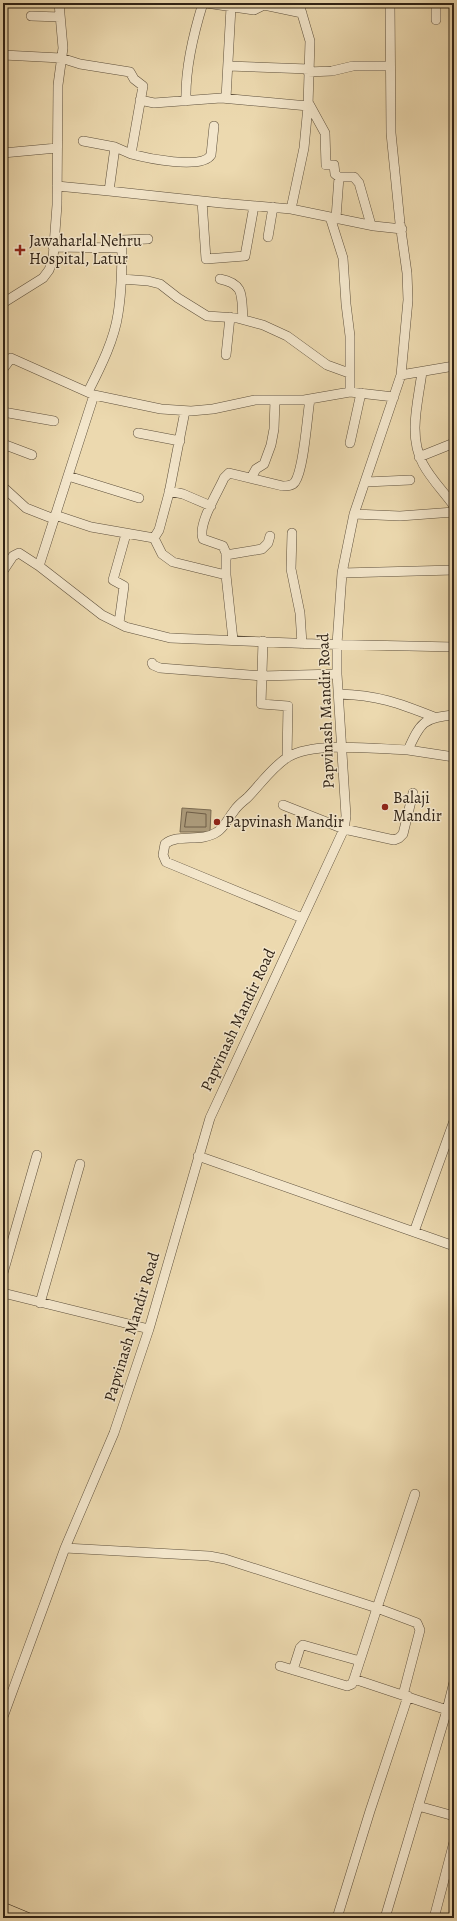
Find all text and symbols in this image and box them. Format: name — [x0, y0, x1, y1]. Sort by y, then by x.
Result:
place label: Jawaharlal Nehru Hospital, Latur — [29, 230, 142, 270]
marker: Jawaharlal Nehru Hospital, Latur — [14, 244, 26, 256]
street label: Papvinash Mandir Road — [312, 633, 340, 789]
place label: Balaji Mandir — [393, 787, 442, 827]
marker: Balaji Mandir — [380, 802, 390, 812]
place label: Papvinash Mandir — [225, 811, 344, 833]
marker: Papvinash Mandir — [212, 817, 222, 827]
street label: Papvinash Mandir Road — [195, 945, 281, 1095]
street label: Papvinash Mandir Road — [99, 1249, 165, 1405]

